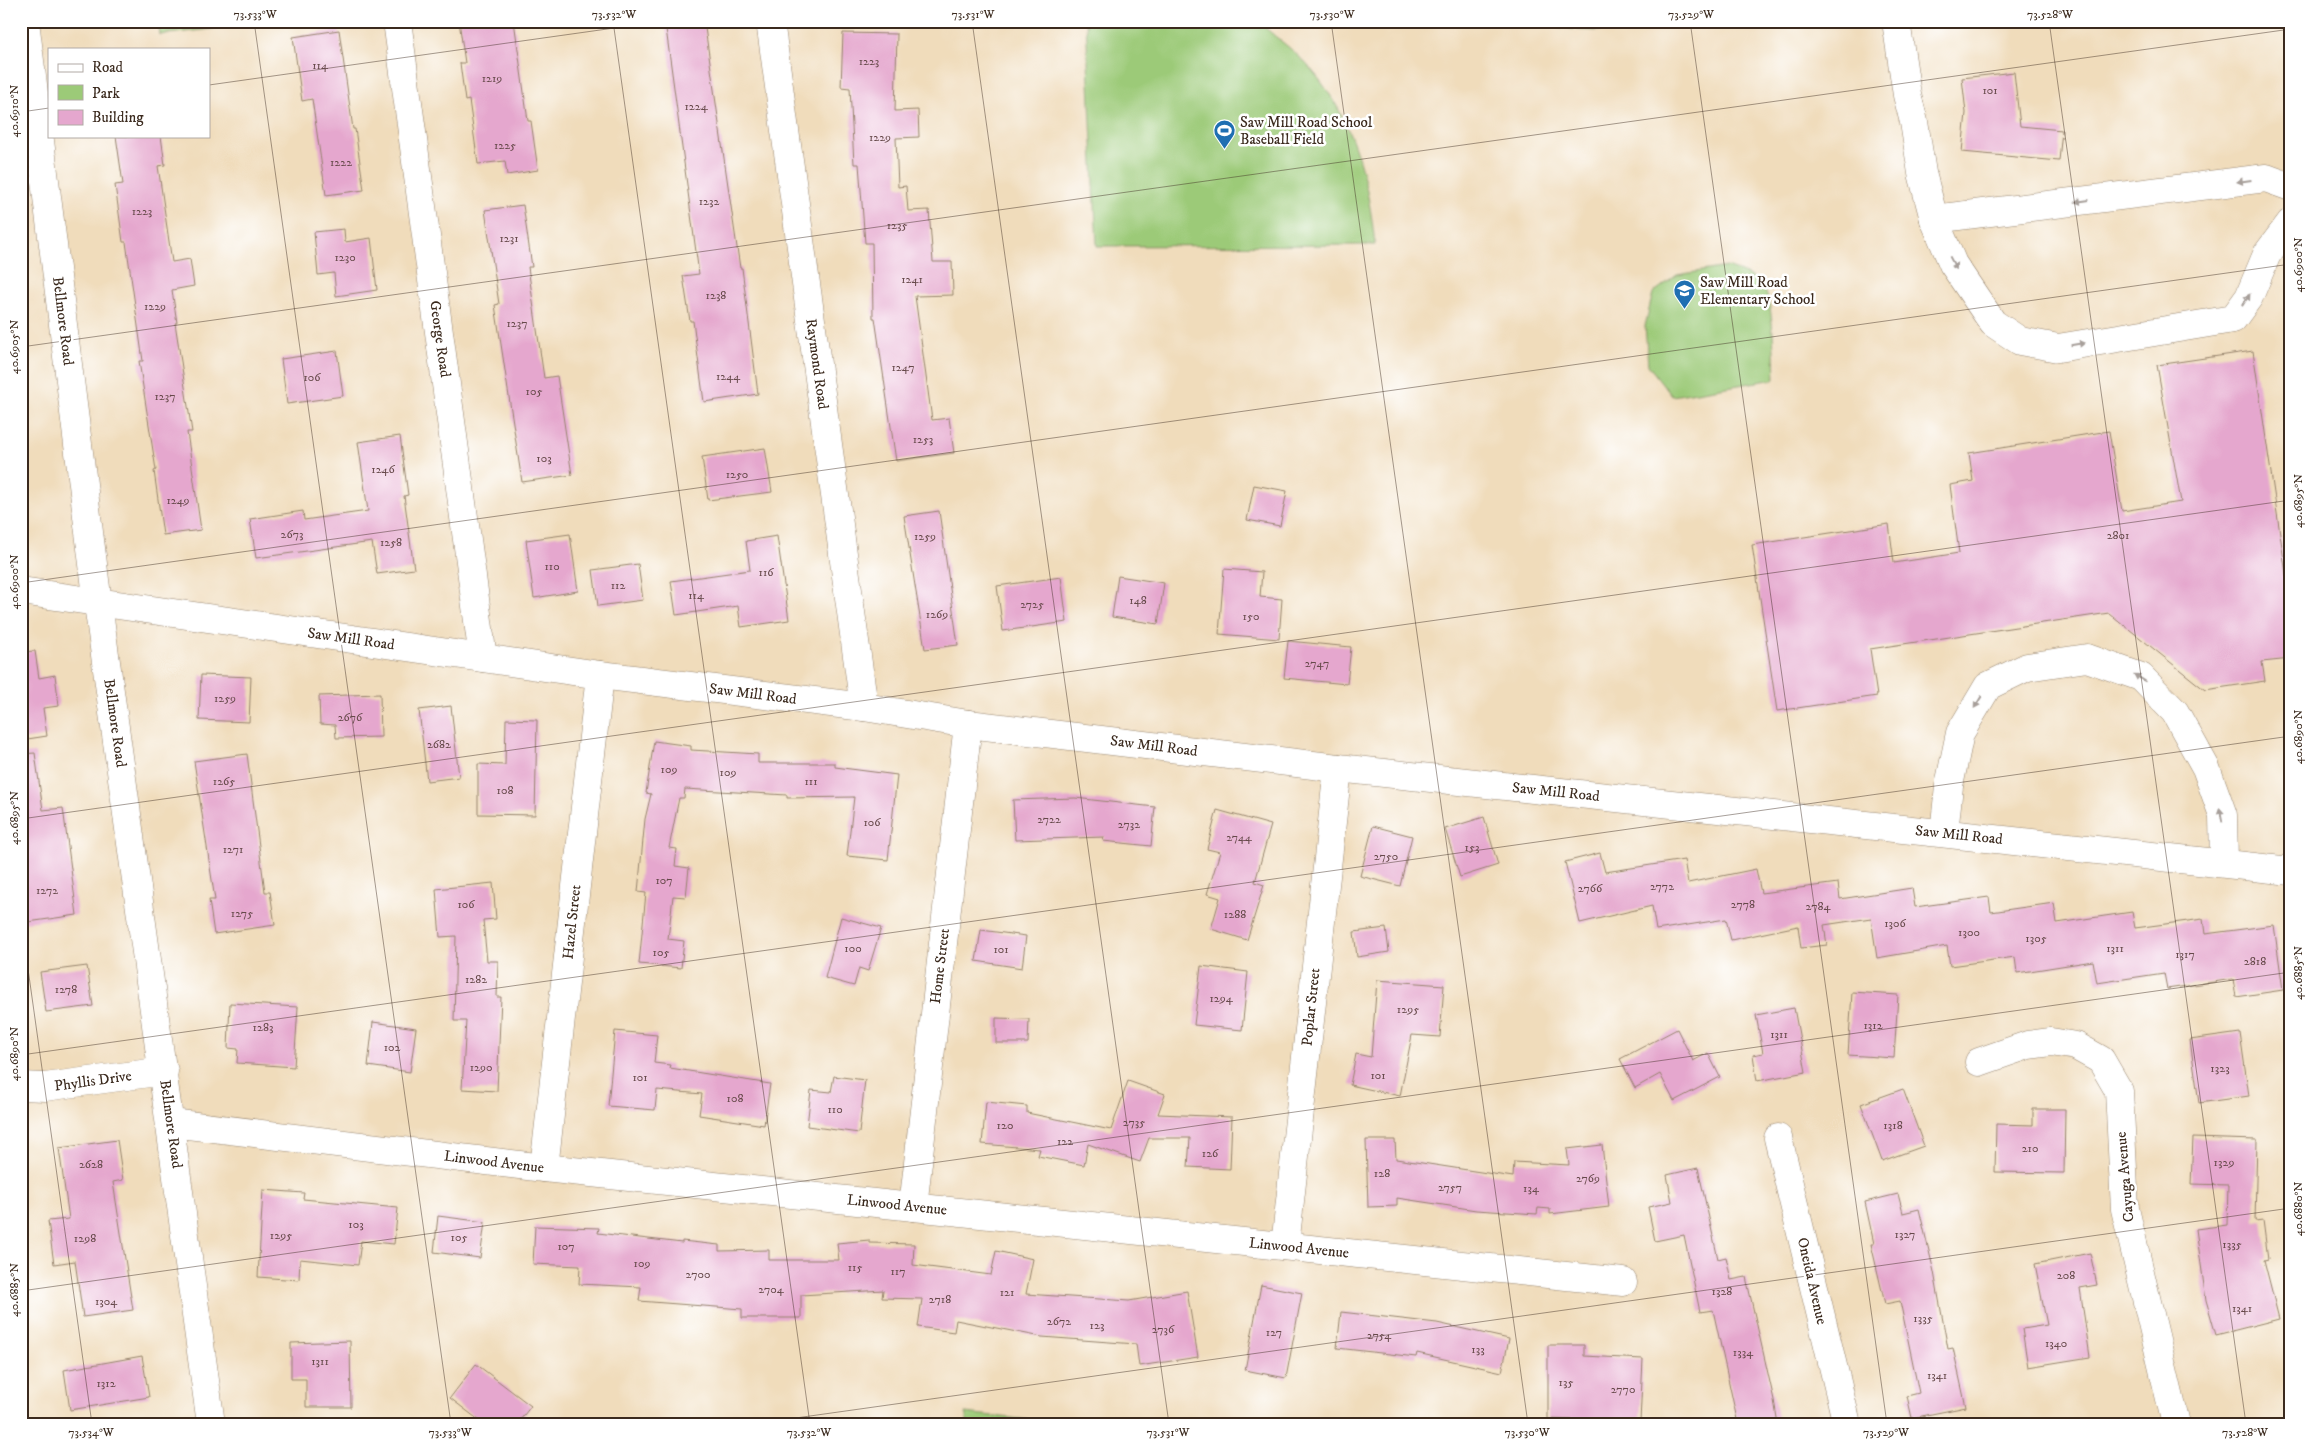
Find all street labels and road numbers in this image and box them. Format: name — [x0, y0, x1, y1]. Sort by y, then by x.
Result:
street label: Bellmore Road — [48, 276, 78, 367]
street label: George Road — [425, 299, 455, 379]
street label: Raymond Road — [801, 317, 833, 411]
street label: Saw Mill Road — [306, 623, 396, 655]
street label: Bellmore Road — [99, 677, 131, 769]
street label: Saw Mill Road — [708, 679, 798, 709]
street label: Saw Mill Road — [1109, 731, 1199, 761]
street label: Saw Mill Road — [1511, 778, 1601, 806]
street label: Saw Mill Road — [1914, 821, 2004, 849]
street label: Hazel Street — [559, 884, 585, 960]
street label: Home Street — [926, 927, 954, 1005]
street label: Poplar Street — [1297, 967, 1325, 1047]
street label: Phyllis Drive — [53, 1066, 133, 1096]
street label: Bellmore Road — [155, 1078, 187, 1170]
street label: Cayuga Avenue — [2112, 1131, 2138, 1223]
street label: Linwood Avenue — [443, 1146, 545, 1178]
street label: Linwood Avenue — [846, 1190, 948, 1220]
street label: Linwood Avenue — [1248, 1233, 1350, 1263]
street label: Oneida Avenue — [1793, 1236, 1831, 1326]

